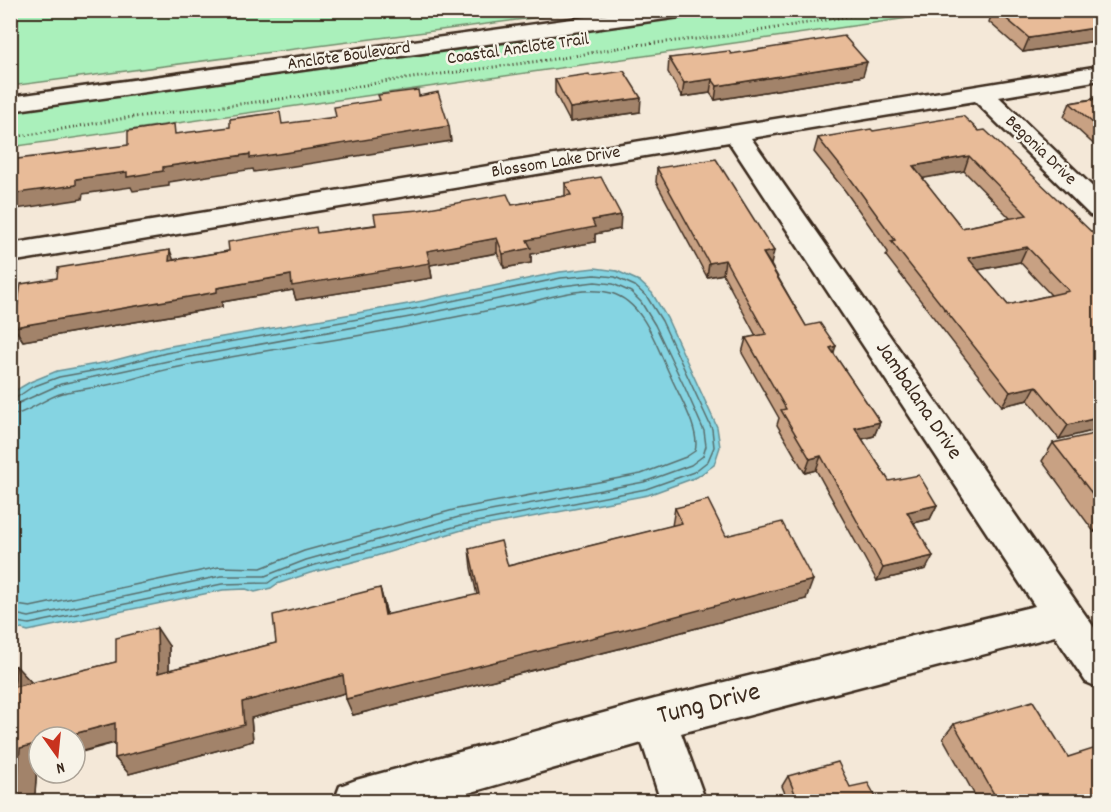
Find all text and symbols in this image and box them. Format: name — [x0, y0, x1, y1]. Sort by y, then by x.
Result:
street label: Coastal Anclote Trail — [446, 28, 591, 72]
street label: Anclote Boulevard — [286, 36, 412, 78]
street label: Begonia Drive — [999, 110, 1082, 192]
street label: Blossom Lake Drive — [490, 140, 622, 186]
street label: Jambalana Drive — [867, 336, 969, 466]
street label: Tung Drive — [653, 673, 765, 737]
north arrow — [27, 725, 87, 785]
text: N — [53, 755, 67, 779]

